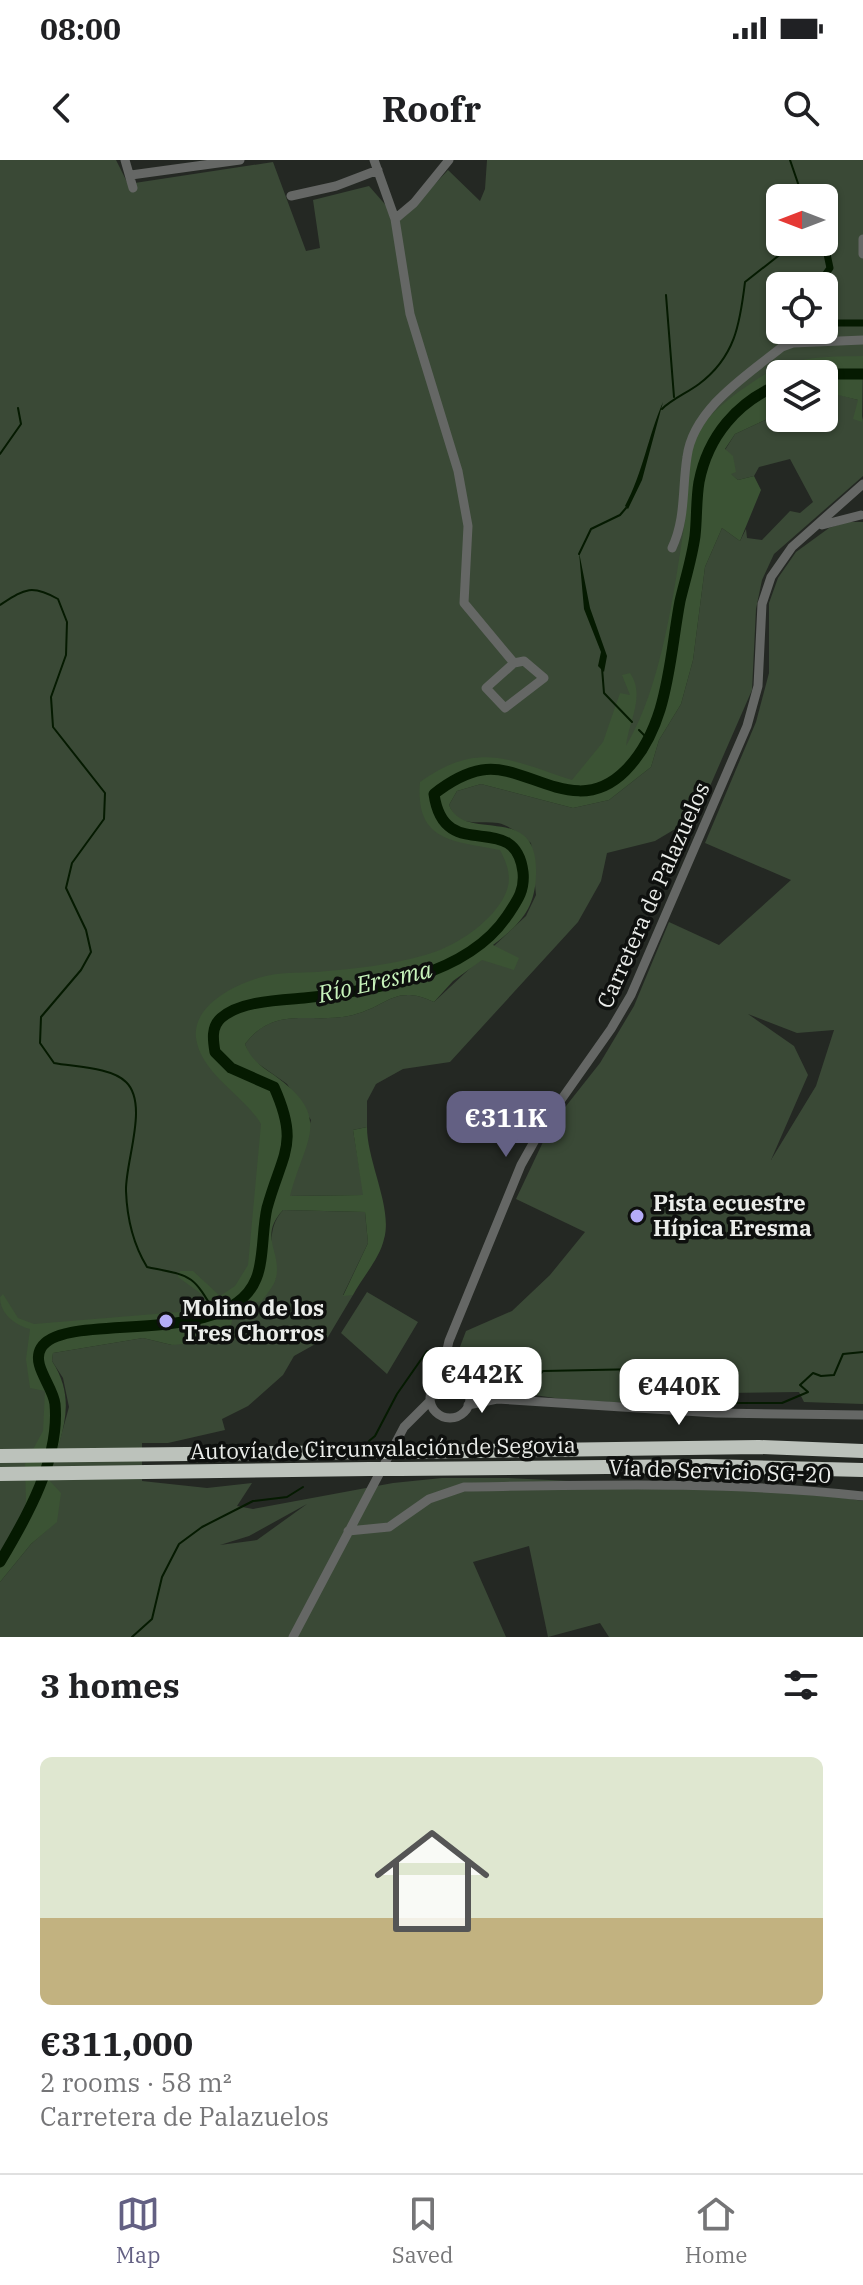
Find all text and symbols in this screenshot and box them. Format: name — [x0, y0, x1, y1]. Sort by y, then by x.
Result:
text: 08:00 — [40, 9, 121, 48]
text: Roofr — [382, 85, 481, 132]
icon: back — [40, 86, 84, 130]
icon: search — [779, 86, 823, 130]
north arrow — [766, 184, 838, 256]
map controls — [766, 184, 838, 432]
button: locate — [766, 272, 838, 344]
button: layers — [766, 360, 838, 432]
street label: Carretera de Palazuelos — [590, 777, 715, 1012]
water label: Río Eresma — [313, 952, 435, 1010]
pin: €311K — [450, 1091, 562, 1159]
text: €311K — [465, 1100, 547, 1134]
place label: Pista ecuestre Hípica Eresma — [653, 1188, 812, 1242]
marker: Pista ecuestre Hípica Eresma — [628, 1207, 646, 1225]
place label: Molino de los Tres Chorros — [182, 1293, 324, 1347]
marker: Molino de los Tres Chorros — [157, 1312, 175, 1330]
pin: €442K — [426, 1347, 538, 1415]
text: €442K — [441, 1356, 523, 1390]
pin: €440K — [623, 1359, 735, 1427]
text: €440K — [638, 1368, 720, 1402]
street label: Autovía de Circunvalación de Segovia — [190, 1430, 576, 1465]
street label: Vía de Servicio SG-20 — [608, 1452, 832, 1489]
text: 3 homes — [40, 1663, 180, 1707]
icon: filters — [779, 1663, 823, 1707]
icon: home — [360, 1809, 504, 1953]
text: €311,000 — [40, 2021, 193, 2065]
text: 2 rooms · 58 m² — [40, 2065, 232, 2099]
text: Carretera de Palazuelos — [40, 2099, 329, 2133]
tab: Map — [116, 2192, 160, 2269]
tab: Saved — [392, 2192, 453, 2269]
tab: Home — [685, 2192, 747, 2269]

